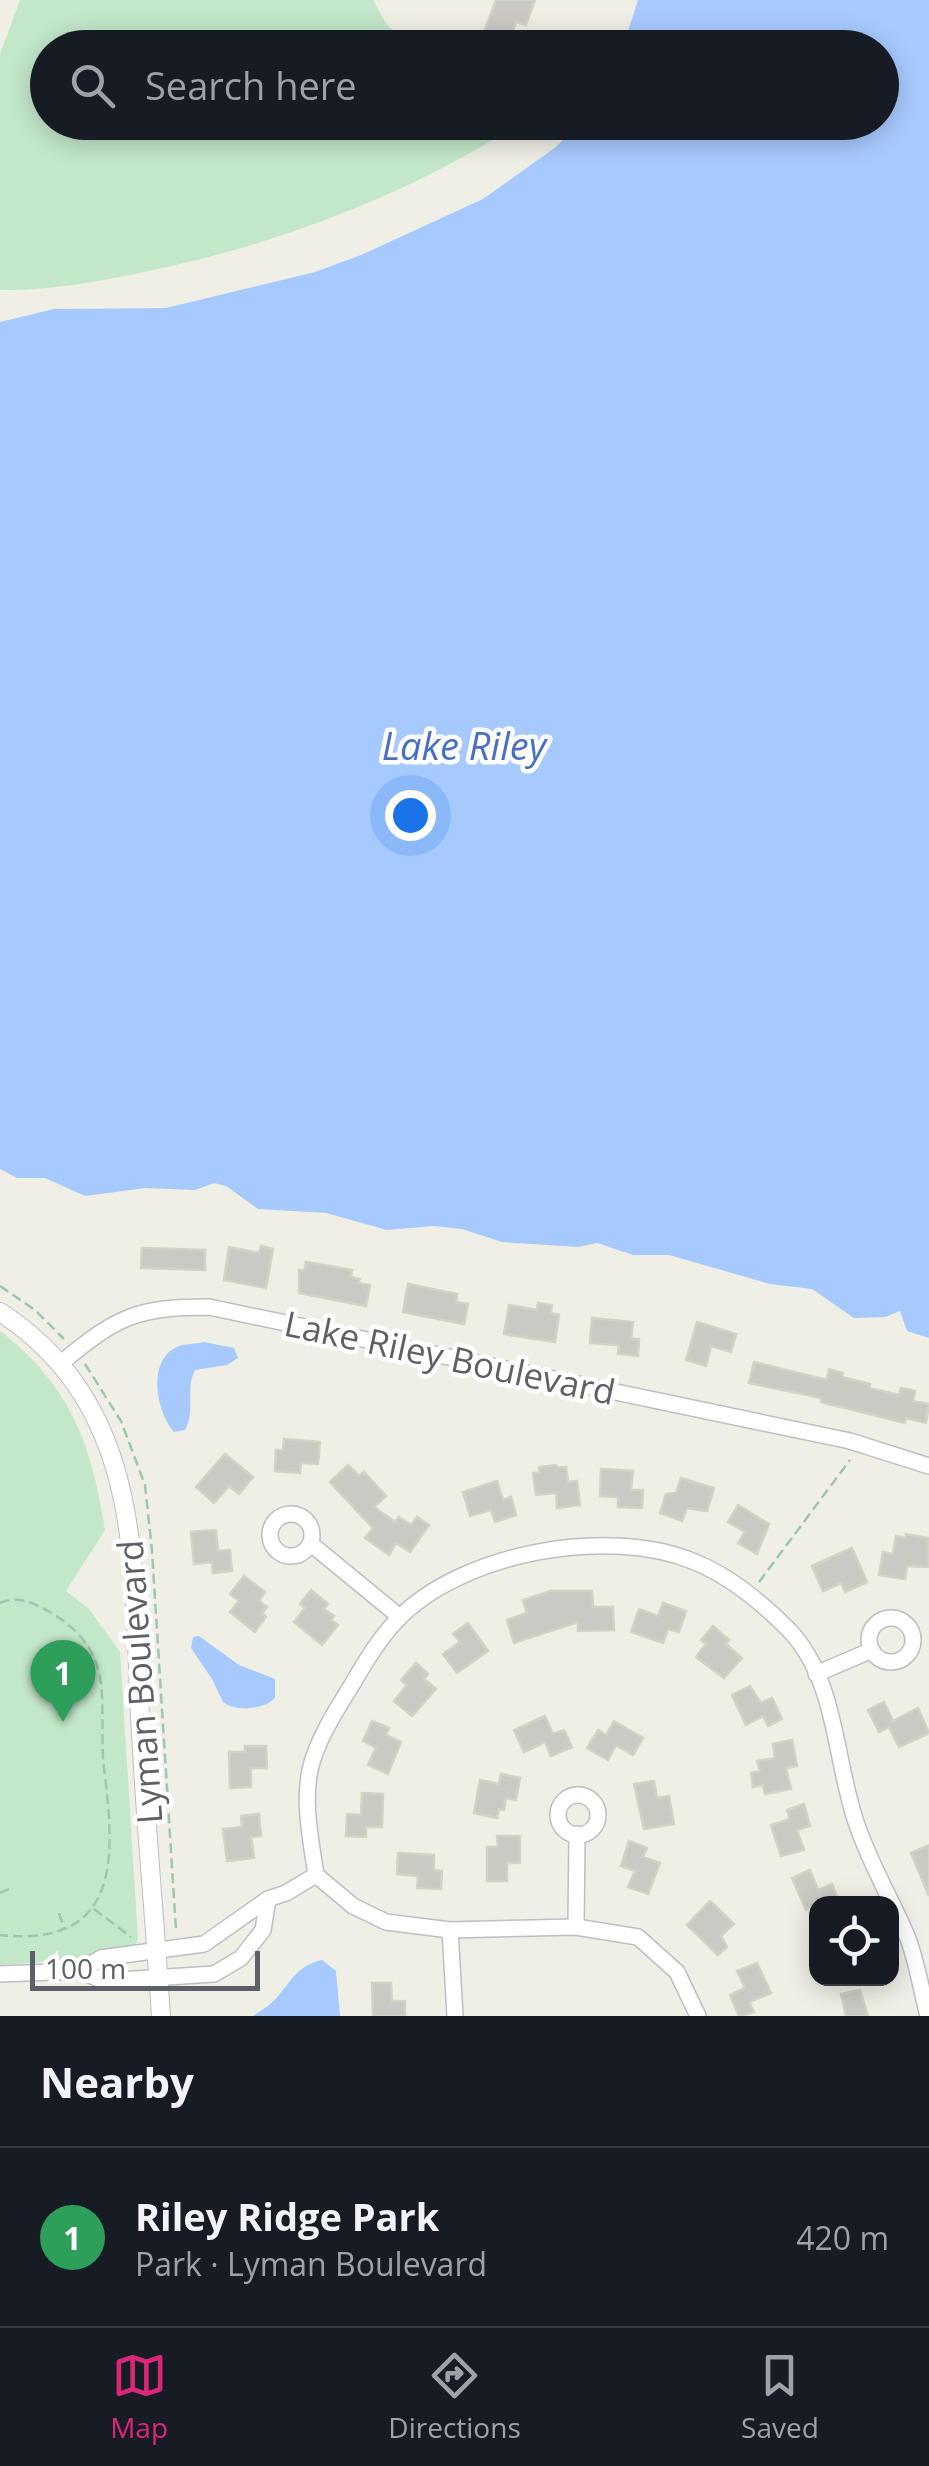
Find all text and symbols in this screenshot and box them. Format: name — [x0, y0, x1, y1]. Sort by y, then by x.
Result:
search box — [30, 30, 899, 140]
icon: search — [65, 58, 120, 113]
text: Search here — [145, 59, 357, 111]
water label: Lake Riley — [382, 719, 549, 771]
your location — [385, 790, 436, 841]
street label: Lake Riley Boulevard — [280, 1299, 620, 1415]
street label: Lyman Boulevard — [106, 1538, 172, 1826]
pin: 1 — [30, 1640, 96, 1722]
map controls — [809, 1896, 899, 1986]
button: locate — [809, 1896, 899, 1986]
scale bar — [30, 1946, 260, 1990]
text: 100 m — [45, 1949, 126, 1987]
text: Nearby — [40, 2053, 194, 2110]
text: Riley Ridge Park — [135, 2190, 439, 2242]
text: 1 — [63, 2216, 82, 2259]
text: 420 m — [796, 2216, 889, 2259]
text: Park · Lyman Boulevard — [135, 2242, 487, 2285]
tab: Map — [110, 2348, 168, 2446]
tab: Directions — [388, 2348, 521, 2446]
tab: Saved — [741, 2348, 819, 2446]

